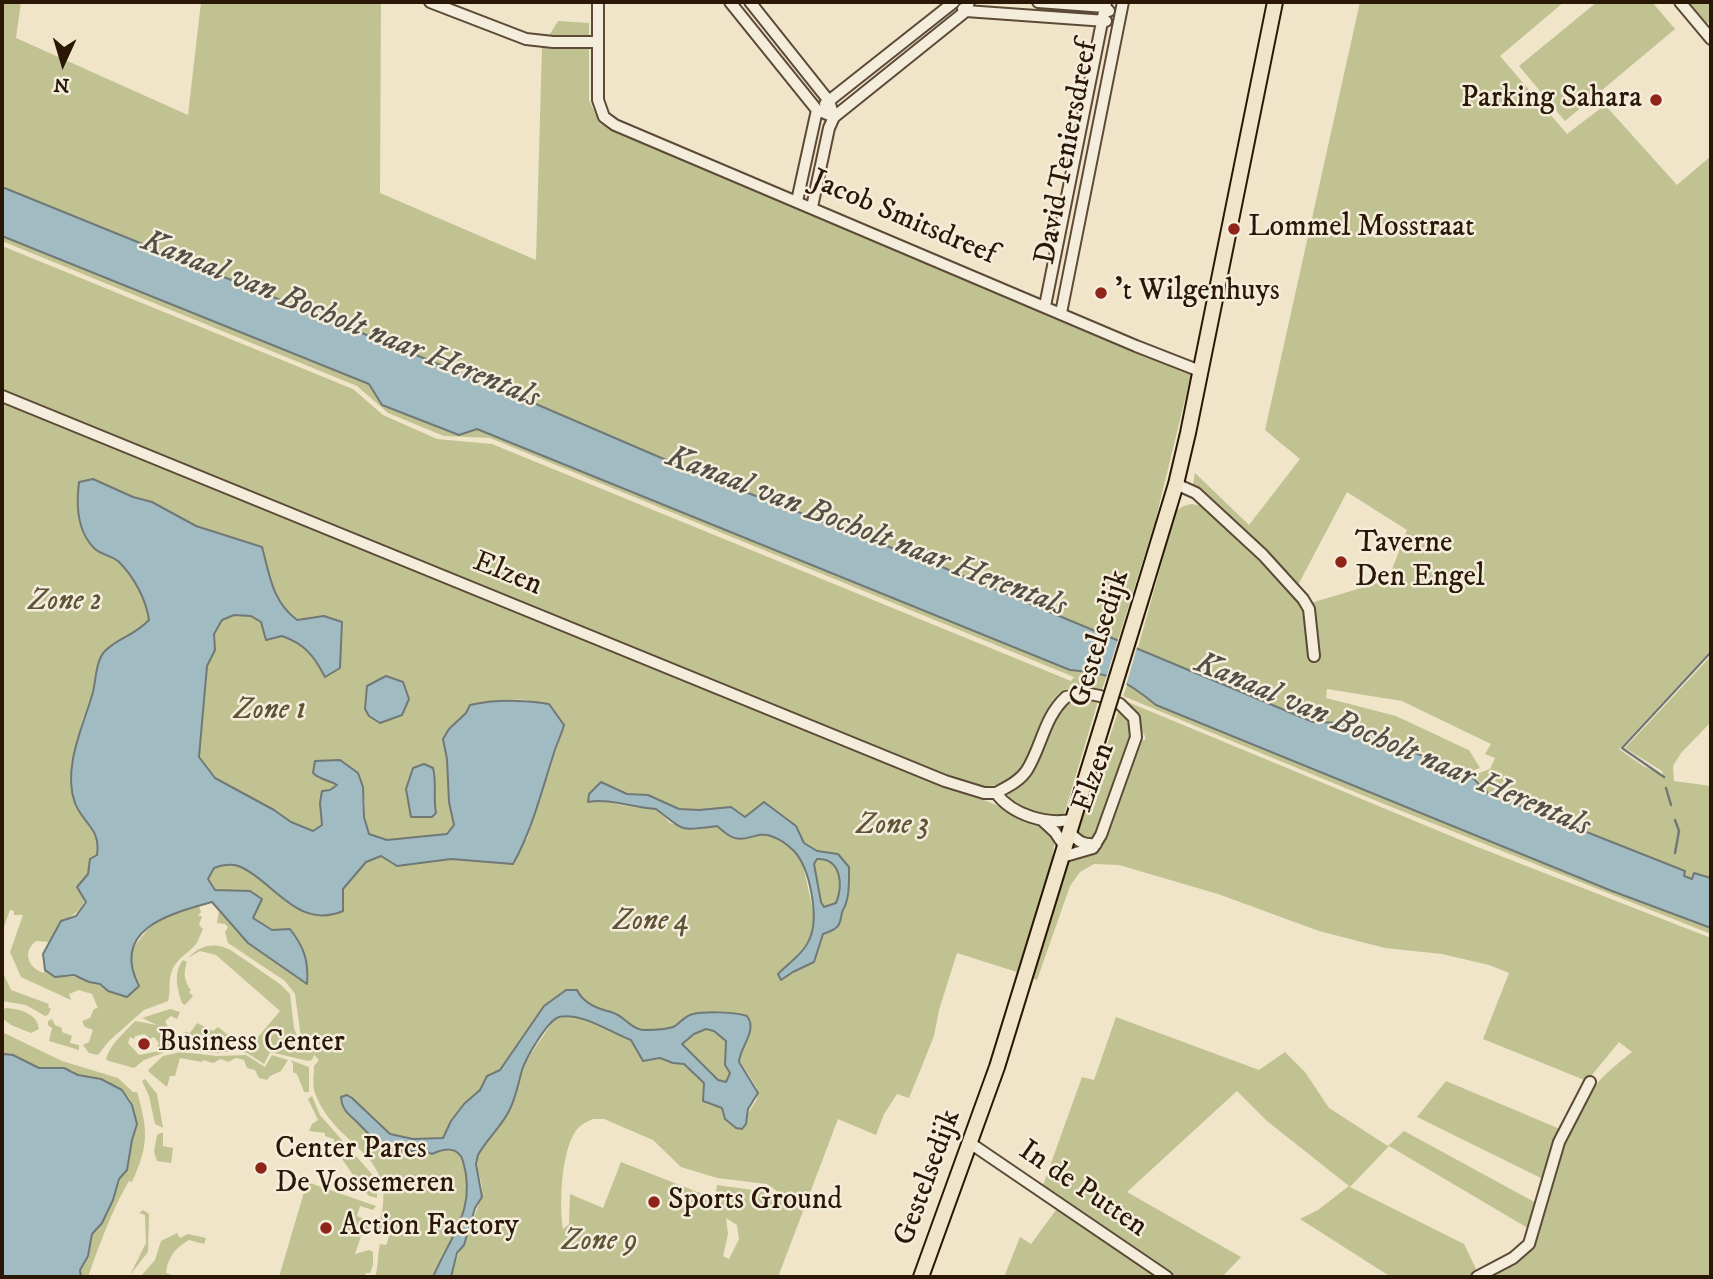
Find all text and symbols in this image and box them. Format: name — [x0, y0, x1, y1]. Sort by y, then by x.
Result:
north arrow — [28, 28, 98, 98]
street label: David Teniersdreef — [1029, 38, 1107, 268]
text: N — [53, 72, 70, 96]
place label: Parking Sahara — [1461, 82, 1642, 118]
marker: Parking Sahara — [1648, 92, 1664, 108]
street label: Jacob Smitsdreef — [805, 164, 1001, 274]
place label: Lommel Mosstraat — [1248, 211, 1475, 247]
marker: Lommel Mosstraat — [1226, 221, 1242, 237]
water label: Kanaal van Bocholt naar Herentals — [135, 223, 545, 419]
place label: 't Wilgenhuys — [1115, 275, 1280, 311]
marker: 't Wilgenhuys — [1093, 285, 1109, 301]
water label: Kanaal van Bocholt naar Herentals — [660, 439, 1072, 627]
place label: Taverne Den Engel — [1355, 527, 1485, 598]
street label: Elzen — [467, 545, 547, 605]
marker: Taverne Den Engel — [1333, 554, 1349, 570]
street label: Gestelsedijk — [1063, 566, 1139, 712]
park label: Zone 2 — [29, 585, 101, 621]
water label: Kanaal van Bocholt naar Herentals — [1188, 645, 1596, 847]
park label: Zone 1 — [234, 694, 306, 730]
street label: Elzen — [1066, 738, 1124, 818]
park label: Zone 3 — [857, 809, 929, 845]
park label: Zone 4 — [613, 905, 689, 941]
place label: Business Center — [158, 1026, 345, 1062]
marker: Business Center — [136, 1036, 152, 1052]
street label: Gestelsedijk — [888, 1105, 970, 1251]
place label: Center Parcs De Vossemeren — [275, 1133, 455, 1204]
street label: In de Putten — [1011, 1134, 1153, 1246]
marker: Center Parcs De Vossemeren — [253, 1160, 269, 1176]
place label: Sports Ground — [668, 1184, 842, 1220]
marker: Sports Ground — [646, 1194, 662, 1210]
place label: Action Factory — [340, 1210, 519, 1246]
marker: Action Factory — [318, 1220, 334, 1236]
park label: Zone 9 — [562, 1225, 638, 1261]

